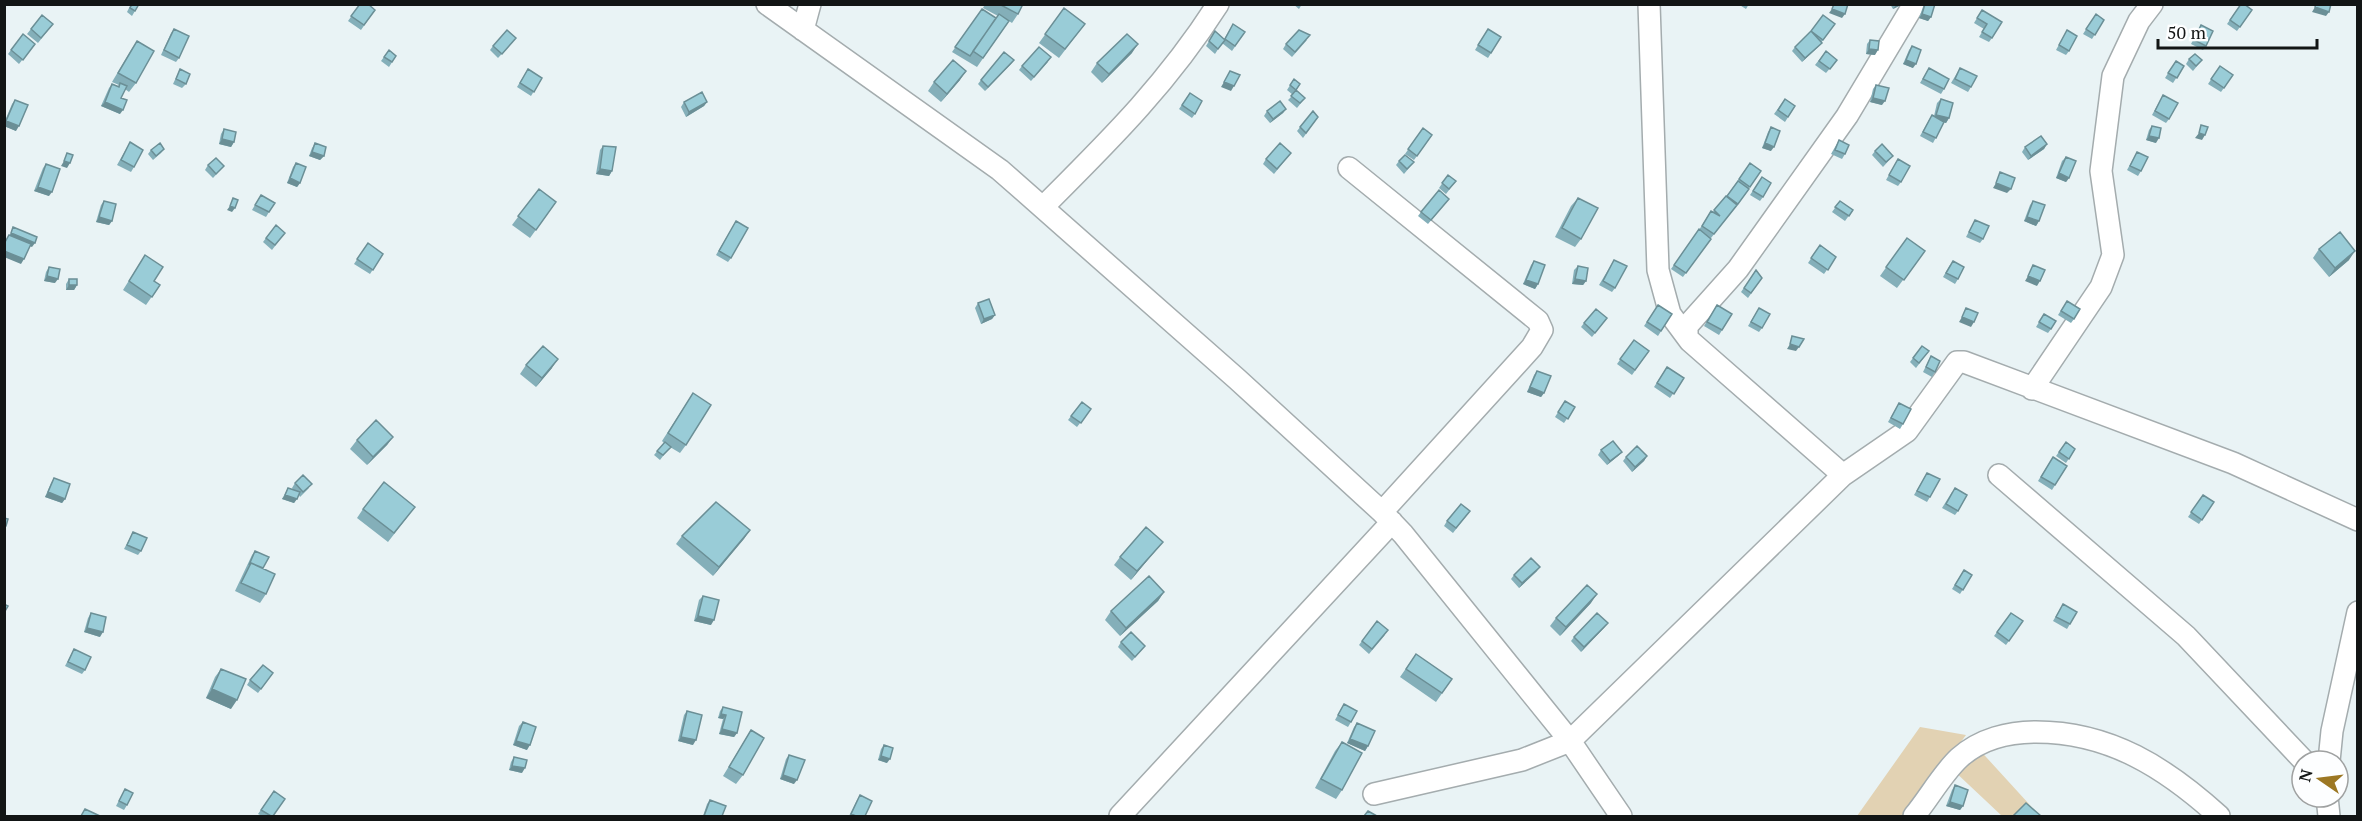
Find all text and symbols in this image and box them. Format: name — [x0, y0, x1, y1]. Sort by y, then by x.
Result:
scale bar — [2158, 12, 2317, 50]
text: 50 m — [2167, 20, 2207, 44]
north arrow — [2290, 749, 2350, 809]
text: N — [2293, 767, 2318, 784]

